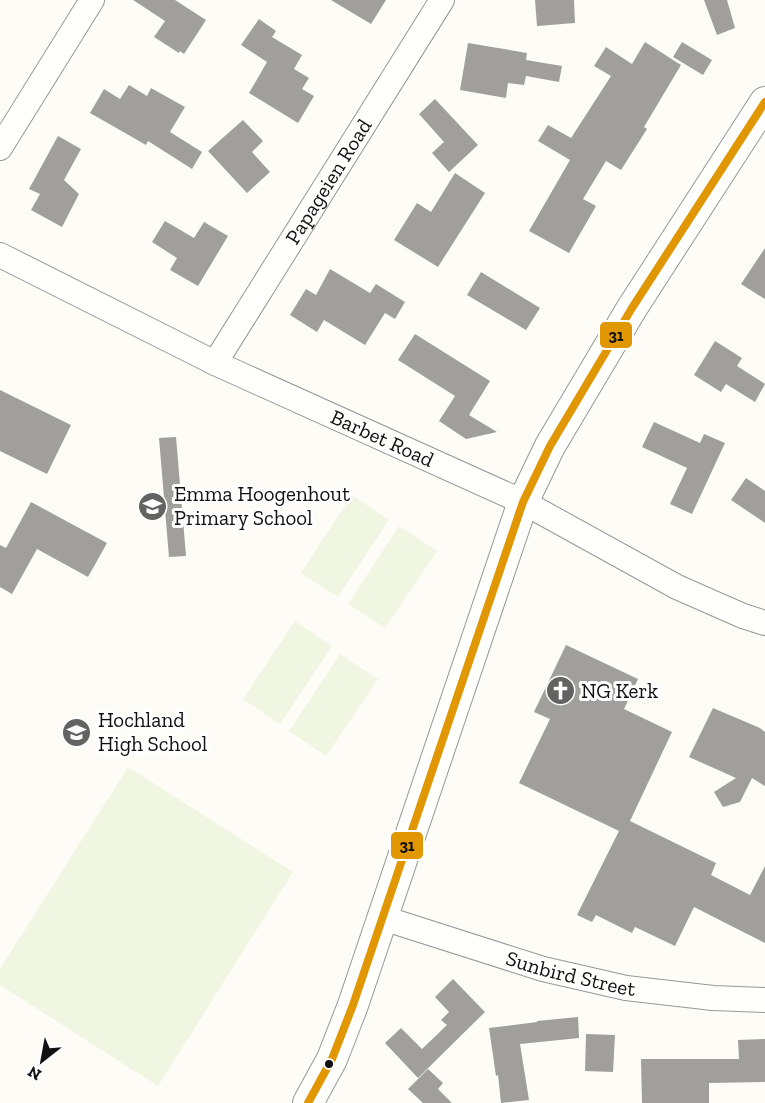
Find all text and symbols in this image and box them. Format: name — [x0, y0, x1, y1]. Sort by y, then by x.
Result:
street label: Papageien Road — [280, 114, 377, 249]
line badge: 31 — [599, 321, 633, 349]
text: 31 — [609, 326, 624, 345]
street label: Barbet Road — [327, 404, 438, 472]
place label: Emma Hoogenhout Primary School — [174, 481, 350, 530]
school or university icon: Emma Hoogenhout Primary School — [137, 490, 169, 522]
church icon: NG Kerk — [544, 675, 576, 707]
place label: NG Kerk — [581, 678, 658, 703]
place label: Hochland High School — [98, 707, 208, 756]
school or university icon: Hochland High School — [61, 716, 93, 748]
line badge: 31 — [390, 831, 424, 860]
text: 31 — [400, 836, 415, 855]
street label: Sunbird Street — [503, 945, 637, 1001]
north arrow — [12, 1031, 72, 1091]
unlabelled marker — [323, 1058, 335, 1070]
text: N — [24, 1062, 45, 1085]

